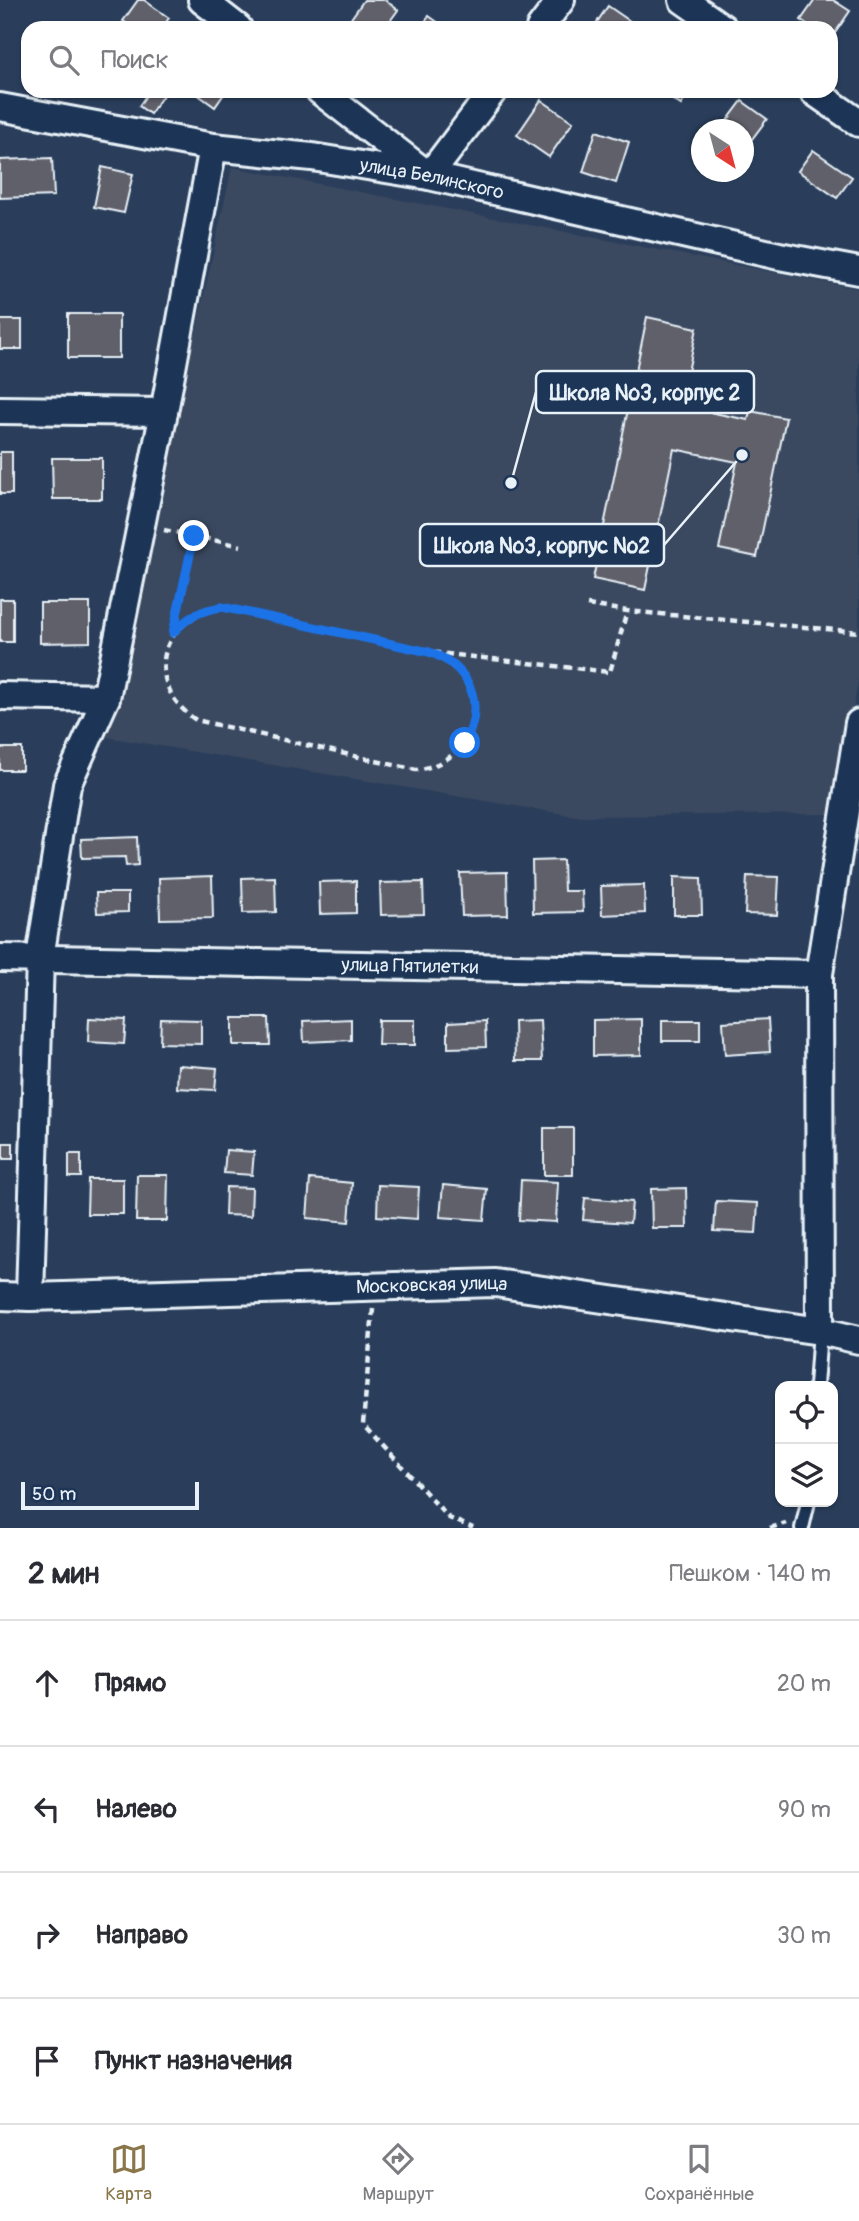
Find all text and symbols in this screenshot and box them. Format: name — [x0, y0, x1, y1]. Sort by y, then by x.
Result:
search box — [21, 21, 838, 98]
icon: search — [45, 41, 83, 79]
text: Поиск — [101, 44, 169, 76]
north arrow — [691, 119, 754, 182]
street label: улица Белинского — [357, 153, 506, 205]
callout: Школа №3, корпус 2 — [536, 371, 754, 413]
text: Школа №3, корпус 2 — [549, 380, 740, 407]
route end — [178, 520, 209, 551]
callout: Школа №3, корпус №2 — [420, 524, 664, 566]
text: Школа №3, корпус №2 — [433, 533, 650, 560]
route start — [449, 727, 480, 758]
street label: улица Пятилетки — [340, 953, 479, 979]
street label: Московская улица — [356, 1271, 509, 1299]
map controls — [775, 1381, 838, 1507]
button: locate — [775, 1381, 838, 1444]
button: layers — [775, 1444, 838, 1507]
scale bar — [21, 1479, 200, 1511]
text: 50 m — [32, 1482, 76, 1506]
text: 2 мин — [28, 1555, 99, 1592]
text: Пешком · 140 m — [669, 1559, 831, 1588]
icon: ahead — [28, 1664, 66, 1702]
text: Прямо — [95, 1667, 166, 1699]
text: 20 m — [777, 1669, 831, 1698]
icon: left — [28, 1790, 66, 1828]
text: Налево — [95, 1793, 177, 1825]
text: 90 m — [778, 1795, 831, 1824]
icon: right — [28, 1916, 66, 1954]
text: Направо — [95, 1919, 188, 1951]
text: 30 m — [777, 1921, 831, 1950]
icon: arrive — [28, 2042, 66, 2080]
text: Пункт назначения — [95, 2045, 292, 2077]
tab: Карта — [105, 2140, 152, 2206]
tab: Маршрут — [362, 2140, 434, 2206]
tab: Сохранённые — [644, 2140, 754, 2206]

